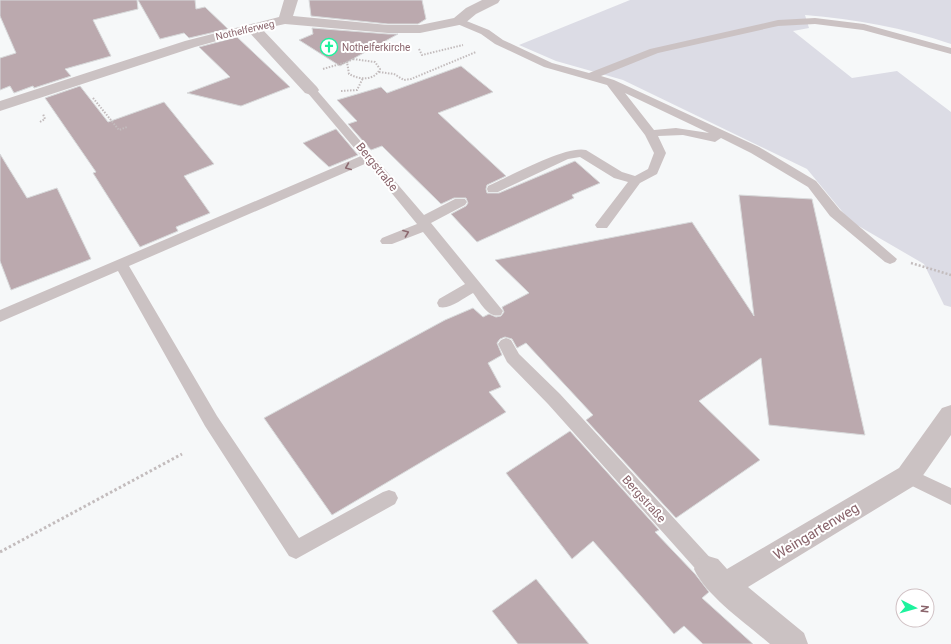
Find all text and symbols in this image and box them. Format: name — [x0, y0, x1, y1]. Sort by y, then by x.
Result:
street label: Nothelferweg — [215, 18, 275, 42]
church icon: Nothelferkirche — [319, 37, 339, 57]
place label: Nothelferkirche — [342, 42, 410, 53]
street label: Bergstraße — [353, 140, 401, 194]
one-way arrow — [344, 162, 351, 170]
one-way arrow — [402, 230, 409, 238]
street label: Bergstraße — [619, 473, 669, 525]
street label: Weingartenweg — [770, 499, 862, 563]
north arrow — [895, 588, 935, 628]
text: N — [918, 604, 931, 614]

